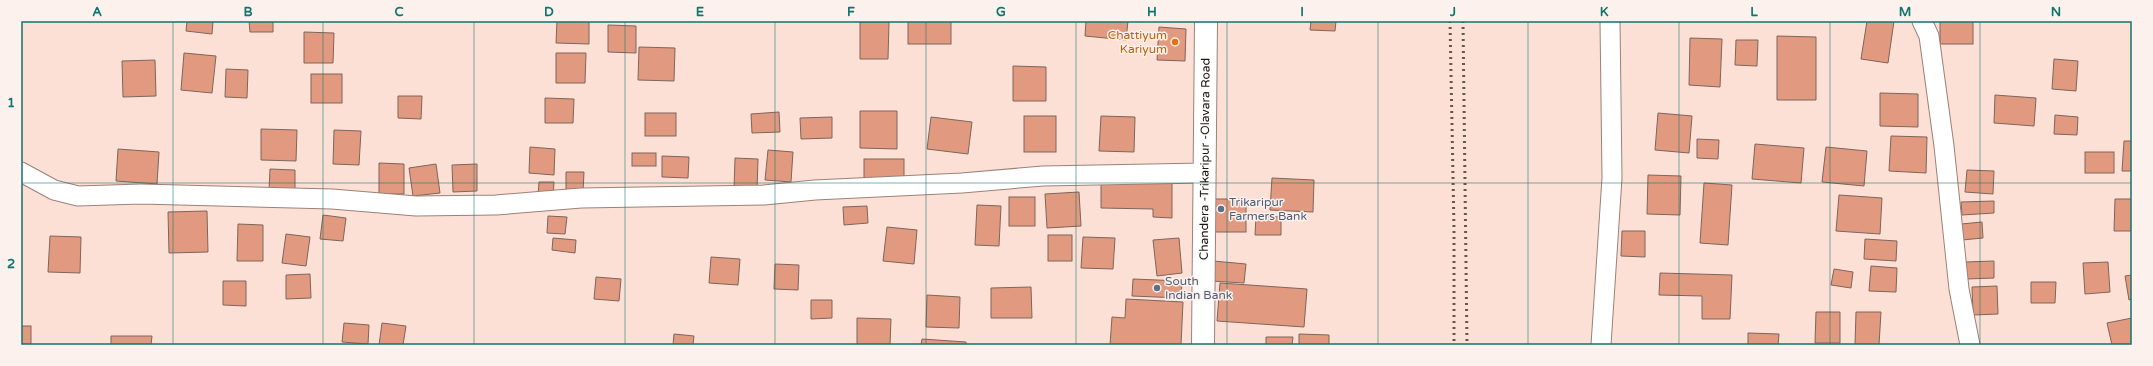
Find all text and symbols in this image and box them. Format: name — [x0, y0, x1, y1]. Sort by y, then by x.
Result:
text: A — [92, 4, 102, 20]
text: B — [243, 4, 253, 20]
text: C — [394, 4, 404, 20]
text: D — [544, 4, 554, 20]
text: E — [696, 4, 704, 20]
text: F — [847, 4, 855, 20]
text: G — [996, 4, 1006, 20]
text: H — [1147, 4, 1157, 20]
text: I — [1300, 4, 1304, 20]
text: J — [1449, 4, 1456, 20]
text: K — [1600, 4, 1609, 20]
text: L — [1750, 4, 1758, 20]
text: M — [1899, 4, 1911, 20]
text: N — [2051, 4, 2061, 20]
place label: Chattiyum Kariyum — [1108, 28, 1167, 56]
marker: Chattiyum Kariyum — [1170, 37, 1180, 47]
street label: Chandera -Trikaripur -Olavara Road — [1197, 58, 1213, 260]
text: 1 — [7, 95, 15, 111]
place label: Trikaripur Farmers Bank — [1229, 195, 1307, 223]
marker: Trikaripur Farmers Bank — [1216, 204, 1226, 214]
text: 2 — [7, 256, 15, 272]
place label: South Indian Bank — [1165, 274, 1233, 302]
marker: South Indian Bank — [1152, 283, 1162, 293]

